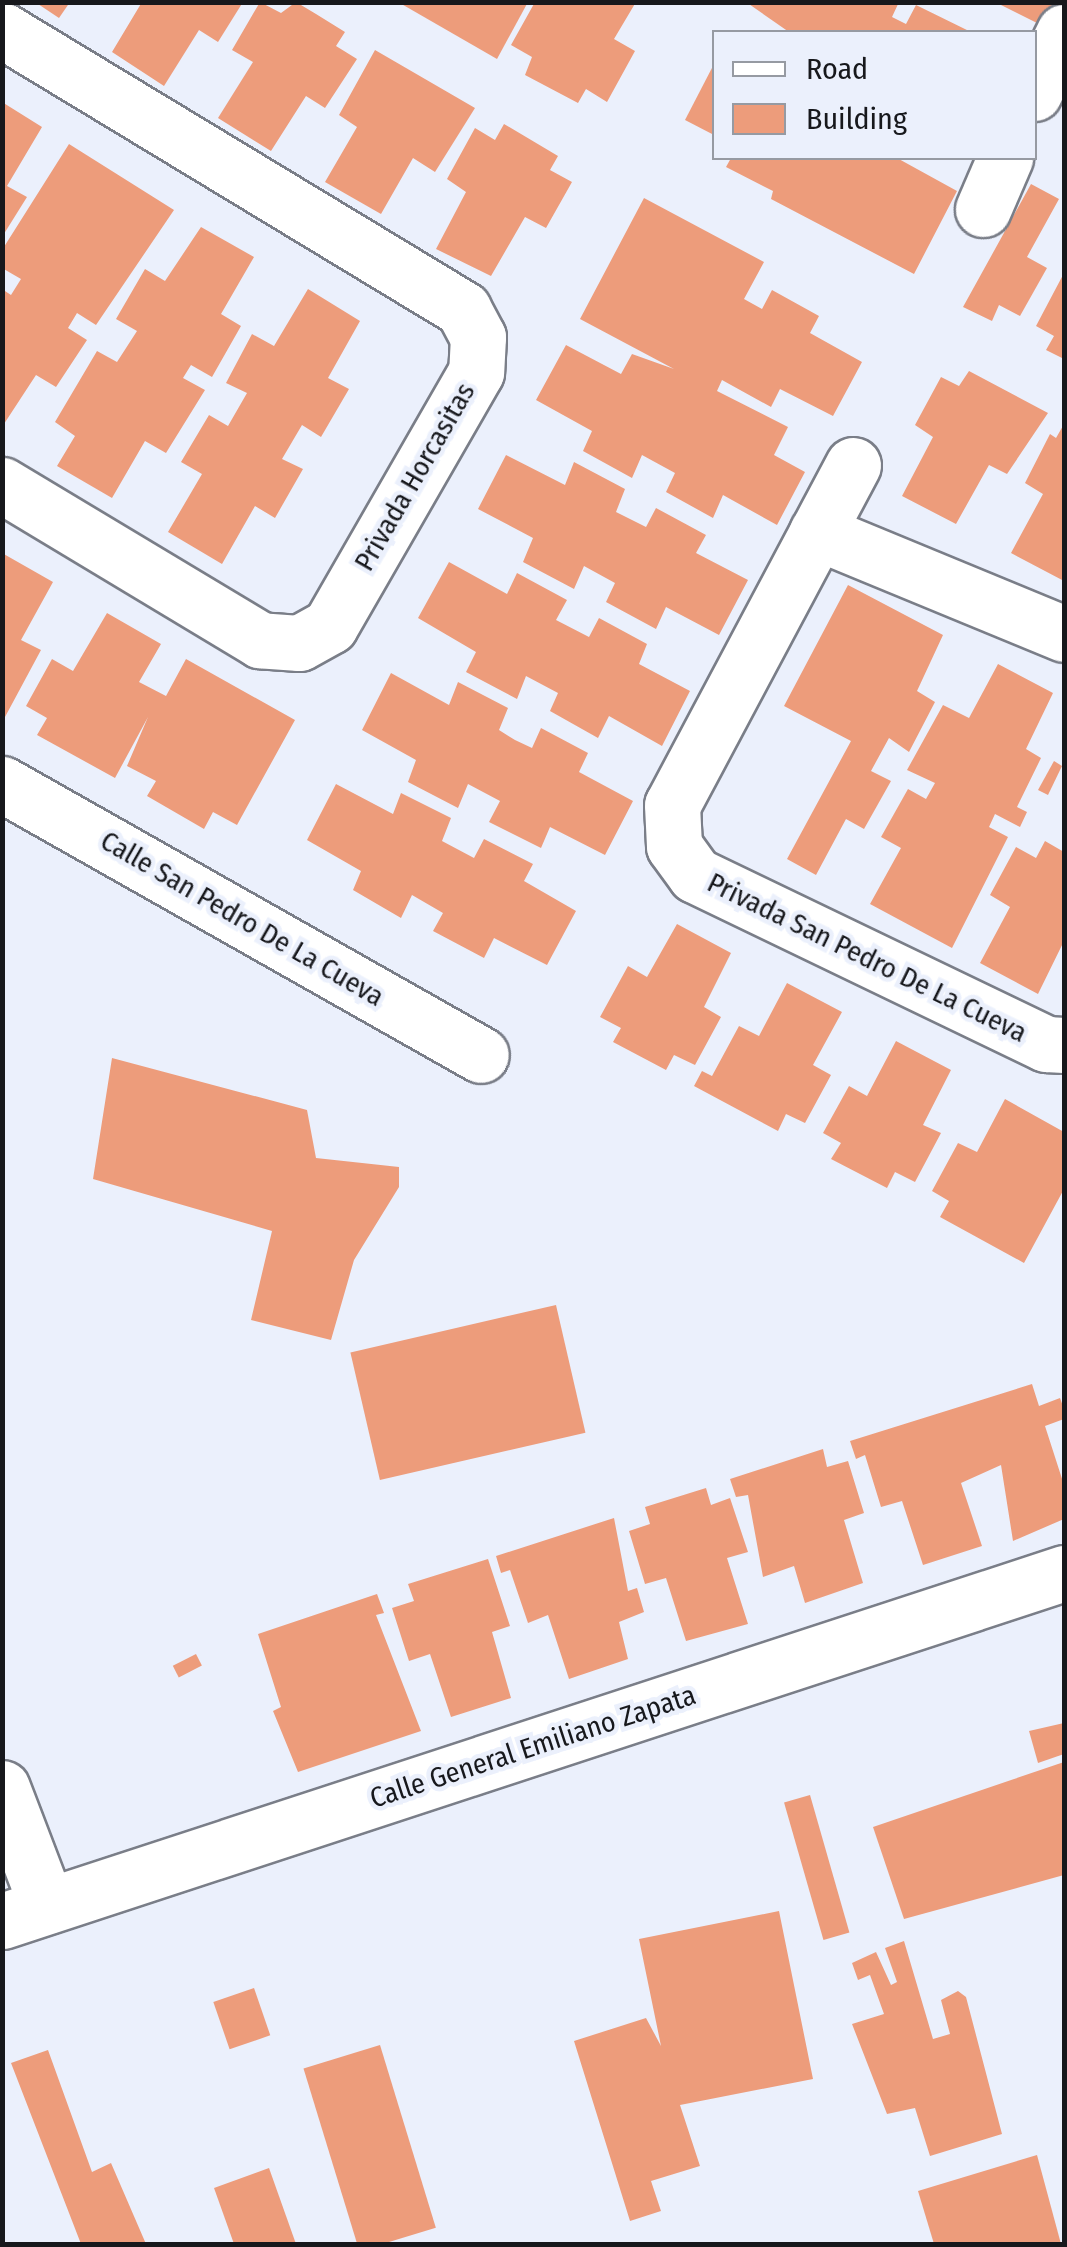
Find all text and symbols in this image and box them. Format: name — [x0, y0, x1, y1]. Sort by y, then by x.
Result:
legend — [712, 30, 1037, 160]
text: Road — [806, 51, 868, 87]
text: Building — [806, 101, 907, 137]
street label: Privada Horcasitas — [348, 377, 482, 577]
street label: Calle San Pedro De La Cueva — [94, 824, 390, 1014]
street label: Privada San Pedro De La Cueva — [702, 866, 1032, 1050]
street label: Calle General Emiliano Zapata — [366, 1678, 700, 1816]

